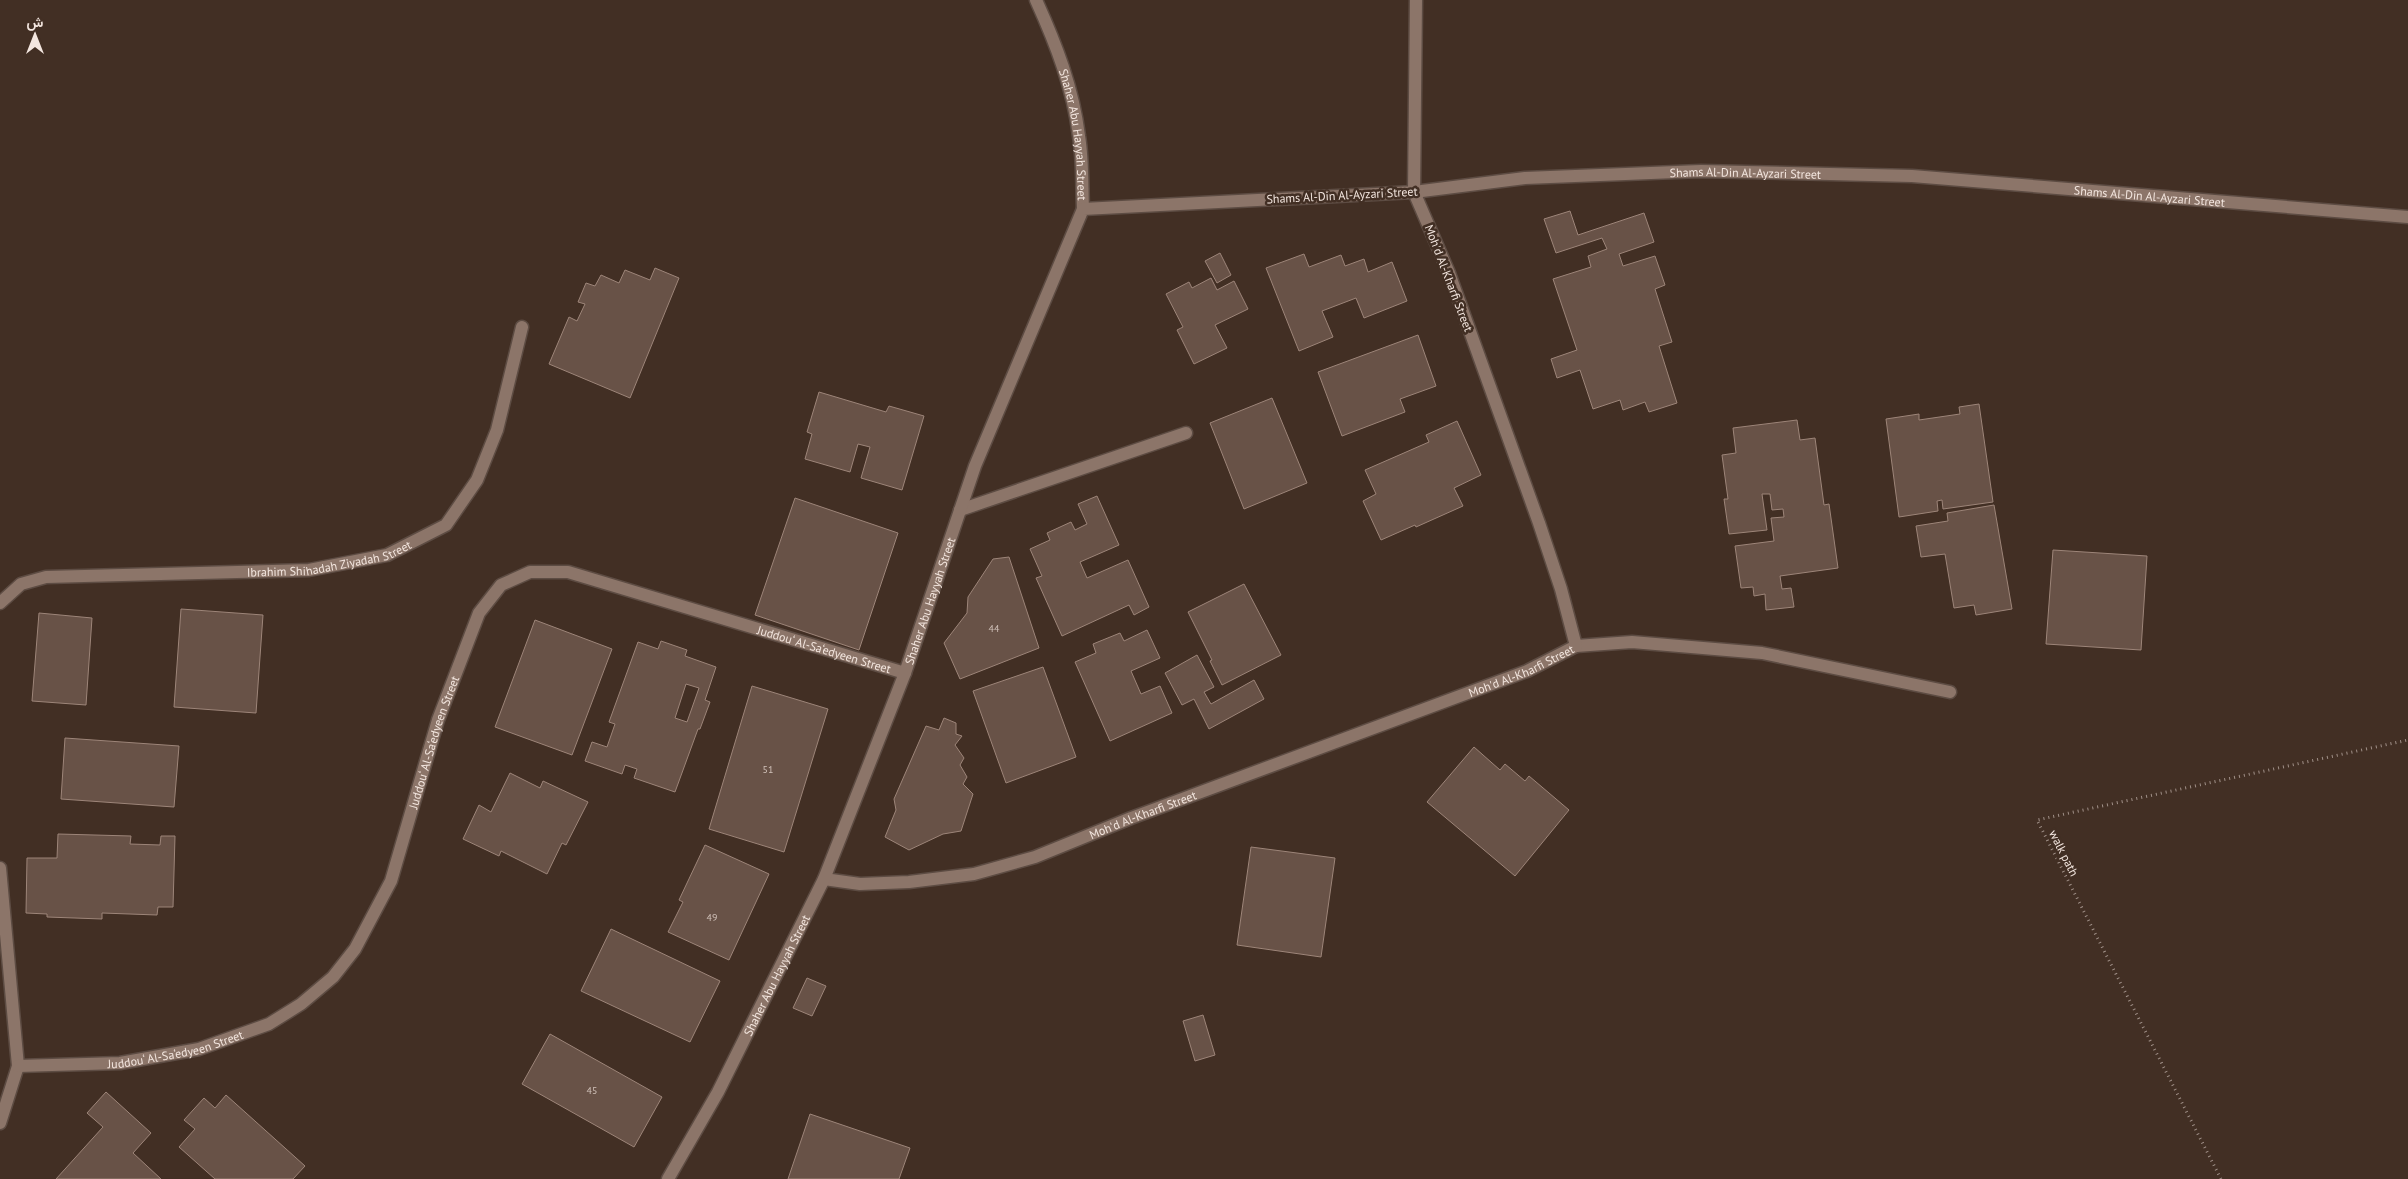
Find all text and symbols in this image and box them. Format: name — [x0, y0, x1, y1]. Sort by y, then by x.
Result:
north arrow — [10, 10, 60, 60]
text: ش — [27, 13, 44, 31]
street label: Shaher Abu Hayyah Street — [1056, 67, 1090, 201]
street label: Shams Al-Din Al-Ayzari Street — [1669, 163, 1821, 181]
street label: Shams Al-Din Al-Ayzari Street — [2073, 182, 2226, 209]
street label: Shams Al-Din Al-Ayzari Street — [1266, 184, 1418, 206]
street label: Moh'd Al-Kharfi Street — [1422, 222, 1476, 334]
street label: Shaher Abu Hayyah Street — [901, 535, 958, 666]
street label: Ibrahim Shihadah Ziyadah Street — [247, 537, 414, 579]
street label: Juddou‘ Al-Sa‘edyeen Street — [755, 621, 893, 676]
house number: 44 — [989, 622, 1000, 635]
street label: Moh'd Al-Kharfi Street — [1466, 641, 1576, 700]
street label: Juddou‘ Al-Sa‘edyeen Street — [405, 673, 462, 811]
house number: 51 — [763, 763, 773, 776]
street label: Moh'd Al-Kharfi Street — [1087, 787, 1198, 842]
street label: walk path — [2046, 827, 2082, 879]
house number: 49 — [707, 911, 717, 924]
street label: Shaher Abu Hayyah Street — [740, 912, 813, 1038]
street label: Juddou‘ Al-Sa‘edyeen Street — [106, 1026, 245, 1071]
house number: 45 — [587, 1084, 597, 1097]

